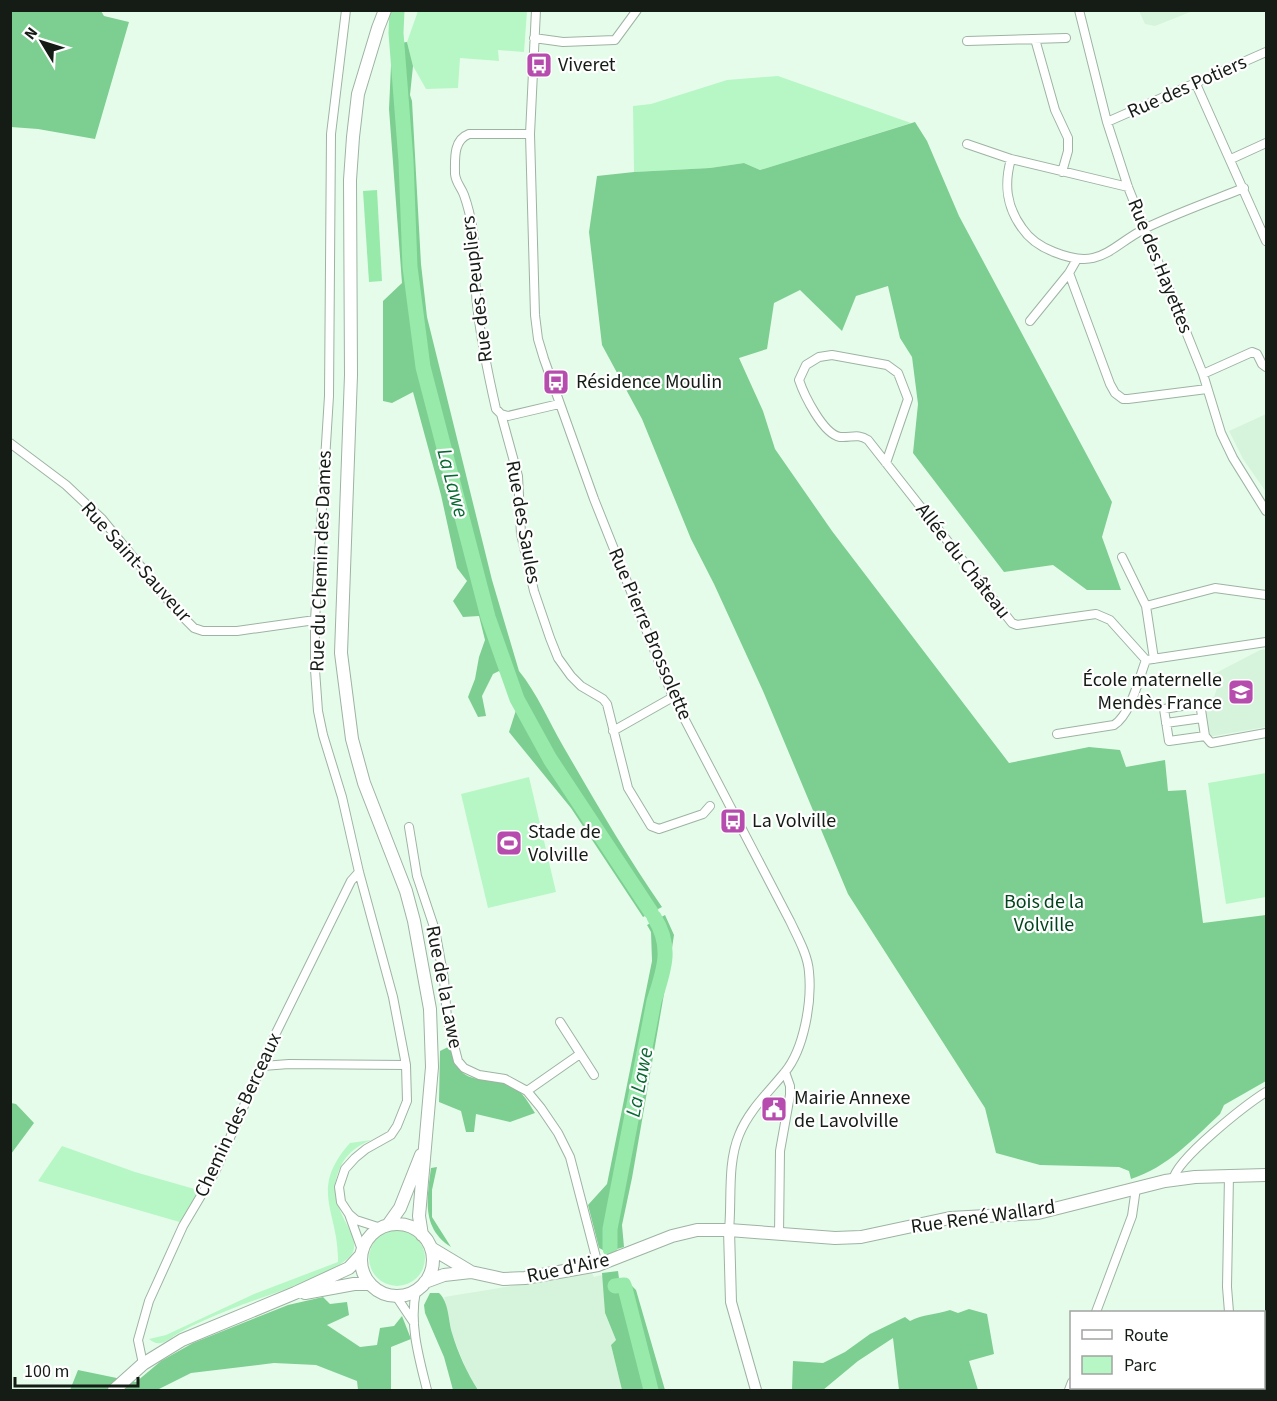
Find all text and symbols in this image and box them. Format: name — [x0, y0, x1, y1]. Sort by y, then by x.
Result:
north arrow — [12, 12, 72, 72]
text: N — [19, 22, 43, 44]
street label: Rue des Potiers — [1123, 48, 1251, 126]
bus stop icon: Viveret — [524, 50, 554, 80]
place label: Viveret — [558, 51, 616, 79]
street label: Rue des Hayettes — [1120, 195, 1200, 337]
street label: Rue des Peupliers — [454, 214, 500, 364]
bus stop icon: Résidence Moulin — [541, 367, 571, 397]
place label: Résidence Moulin — [576, 368, 722, 396]
water label: La Lawe — [429, 445, 477, 521]
street label: Rue du Chemin des Dames — [303, 450, 339, 672]
street label: Rue des Saules — [498, 458, 548, 586]
street label: Rue Saint-Sauveur — [74, 496, 198, 628]
street label: Allée du Château — [909, 497, 1017, 625]
street label: Rue Pierre Brossolette — [601, 544, 699, 724]
place label: École maternelle Mendès France — [1082, 666, 1222, 717]
school or university icon: École maternelle Mendès France — [1226, 677, 1256, 707]
bus stop icon: La Volville — [718, 806, 748, 836]
place label: La Volville — [752, 807, 836, 835]
place label: Stade de Volville — [528, 818, 601, 869]
sports icon: Stade de Volville — [494, 828, 524, 858]
park label: Bois de la Volville — [1004, 888, 1084, 939]
street label: Rue de la Lawe — [418, 923, 470, 1051]
street label: Chemin des Berceaux — [188, 1028, 288, 1202]
water label: La Lawe — [618, 1045, 660, 1119]
place label: Mairie Annexe de Lavolville — [794, 1084, 910, 1135]
public building icon: Mairie Annexe de Lavolville — [759, 1094, 789, 1124]
street label: Rue René Wallard — [909, 1193, 1057, 1241]
street label: Rue d'Aire — [524, 1246, 612, 1290]
legend — [1070, 1311, 1265, 1389]
text: Route — [1124, 1323, 1168, 1348]
scale bar — [15, 1350, 138, 1388]
text: Parc — [1124, 1353, 1157, 1378]
text: 100 m — [24, 1359, 69, 1384]

